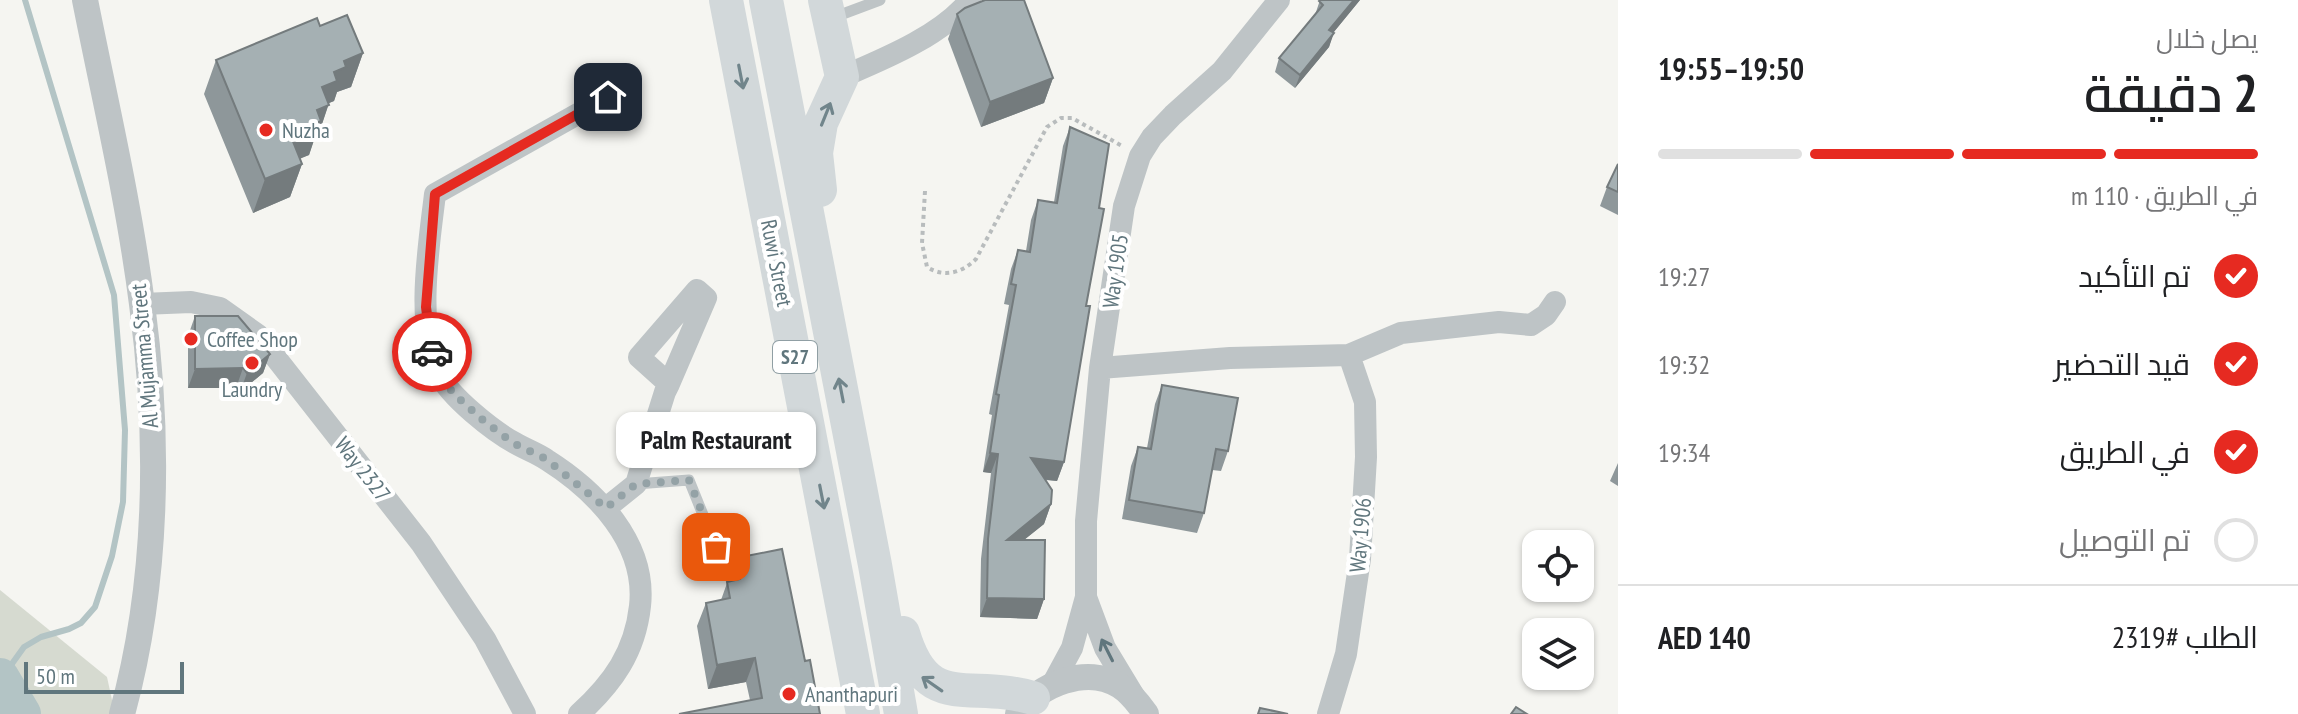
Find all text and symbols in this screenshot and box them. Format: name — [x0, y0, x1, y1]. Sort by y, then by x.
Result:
text: يصل خلال — [2156, 22, 2258, 55]
text: 19:50–19:55 — [1658, 49, 1804, 88]
text: 2 دقيقة — [2084, 59, 2258, 126]
pin — [574, 63, 642, 131]
one-way arrow — [734, 63, 749, 89]
icon: home — [586, 75, 630, 119]
one-way arrow — [820, 102, 834, 127]
place label: Nuzha — [282, 116, 330, 144]
marker: Nuzha — [257, 121, 275, 139]
text: في الطريق · 110 m — [2071, 179, 2258, 212]
street label: Ruwi Street — [755, 217, 799, 309]
street label: Way 1905 — [1096, 232, 1134, 310]
icon: check — [2214, 254, 2258, 298]
text: تم التأكيد — [2078, 256, 2190, 295]
text: 19:27 — [1658, 260, 1710, 293]
street label: Al Mujamma Street — [124, 283, 164, 429]
courier — [392, 312, 472, 392]
place label: Coffee Shop — [207, 325, 298, 353]
marker: Coffee Shop — [182, 330, 200, 348]
icon: car — [410, 330, 454, 374]
road number: S27 — [773, 341, 817, 373]
icon: check — [2214, 342, 2258, 386]
text: قيد التحضير — [2054, 344, 2190, 383]
text: 19:32 — [1658, 348, 1710, 381]
marker: Laundry — [243, 354, 261, 372]
place label: Laundry — [222, 375, 283, 403]
one-way arrow — [833, 377, 848, 403]
callout: Palm Restaurant — [616, 411, 816, 467]
text: Palm Restaurant — [640, 423, 792, 456]
icon: check — [2214, 430, 2258, 474]
street label: Way 2327 — [329, 431, 397, 507]
text: في الطريق — [2060, 432, 2190, 471]
text: 19:34 — [1658, 436, 1710, 469]
one-way arrow — [816, 483, 831, 509]
street label: Way 1906 — [1343, 497, 1377, 573]
pin — [682, 513, 750, 581]
text: تم التوصيل — [2059, 520, 2190, 559]
icon: bag — [694, 525, 738, 569]
map controls — [1522, 530, 1594, 690]
button: locate — [1522, 530, 1594, 602]
text: الطلب #2319 — [2112, 617, 2258, 656]
button: layers — [1522, 618, 1594, 690]
text: AED 140 — [1658, 618, 1751, 657]
one-way arrow — [1099, 638, 1115, 662]
scale bar — [24, 658, 184, 694]
text: 50 m — [36, 662, 75, 690]
one-way arrow — [921, 676, 943, 692]
place label: Ananthapuri — [805, 680, 898, 708]
marker: Ananthapuri — [780, 685, 798, 703]

